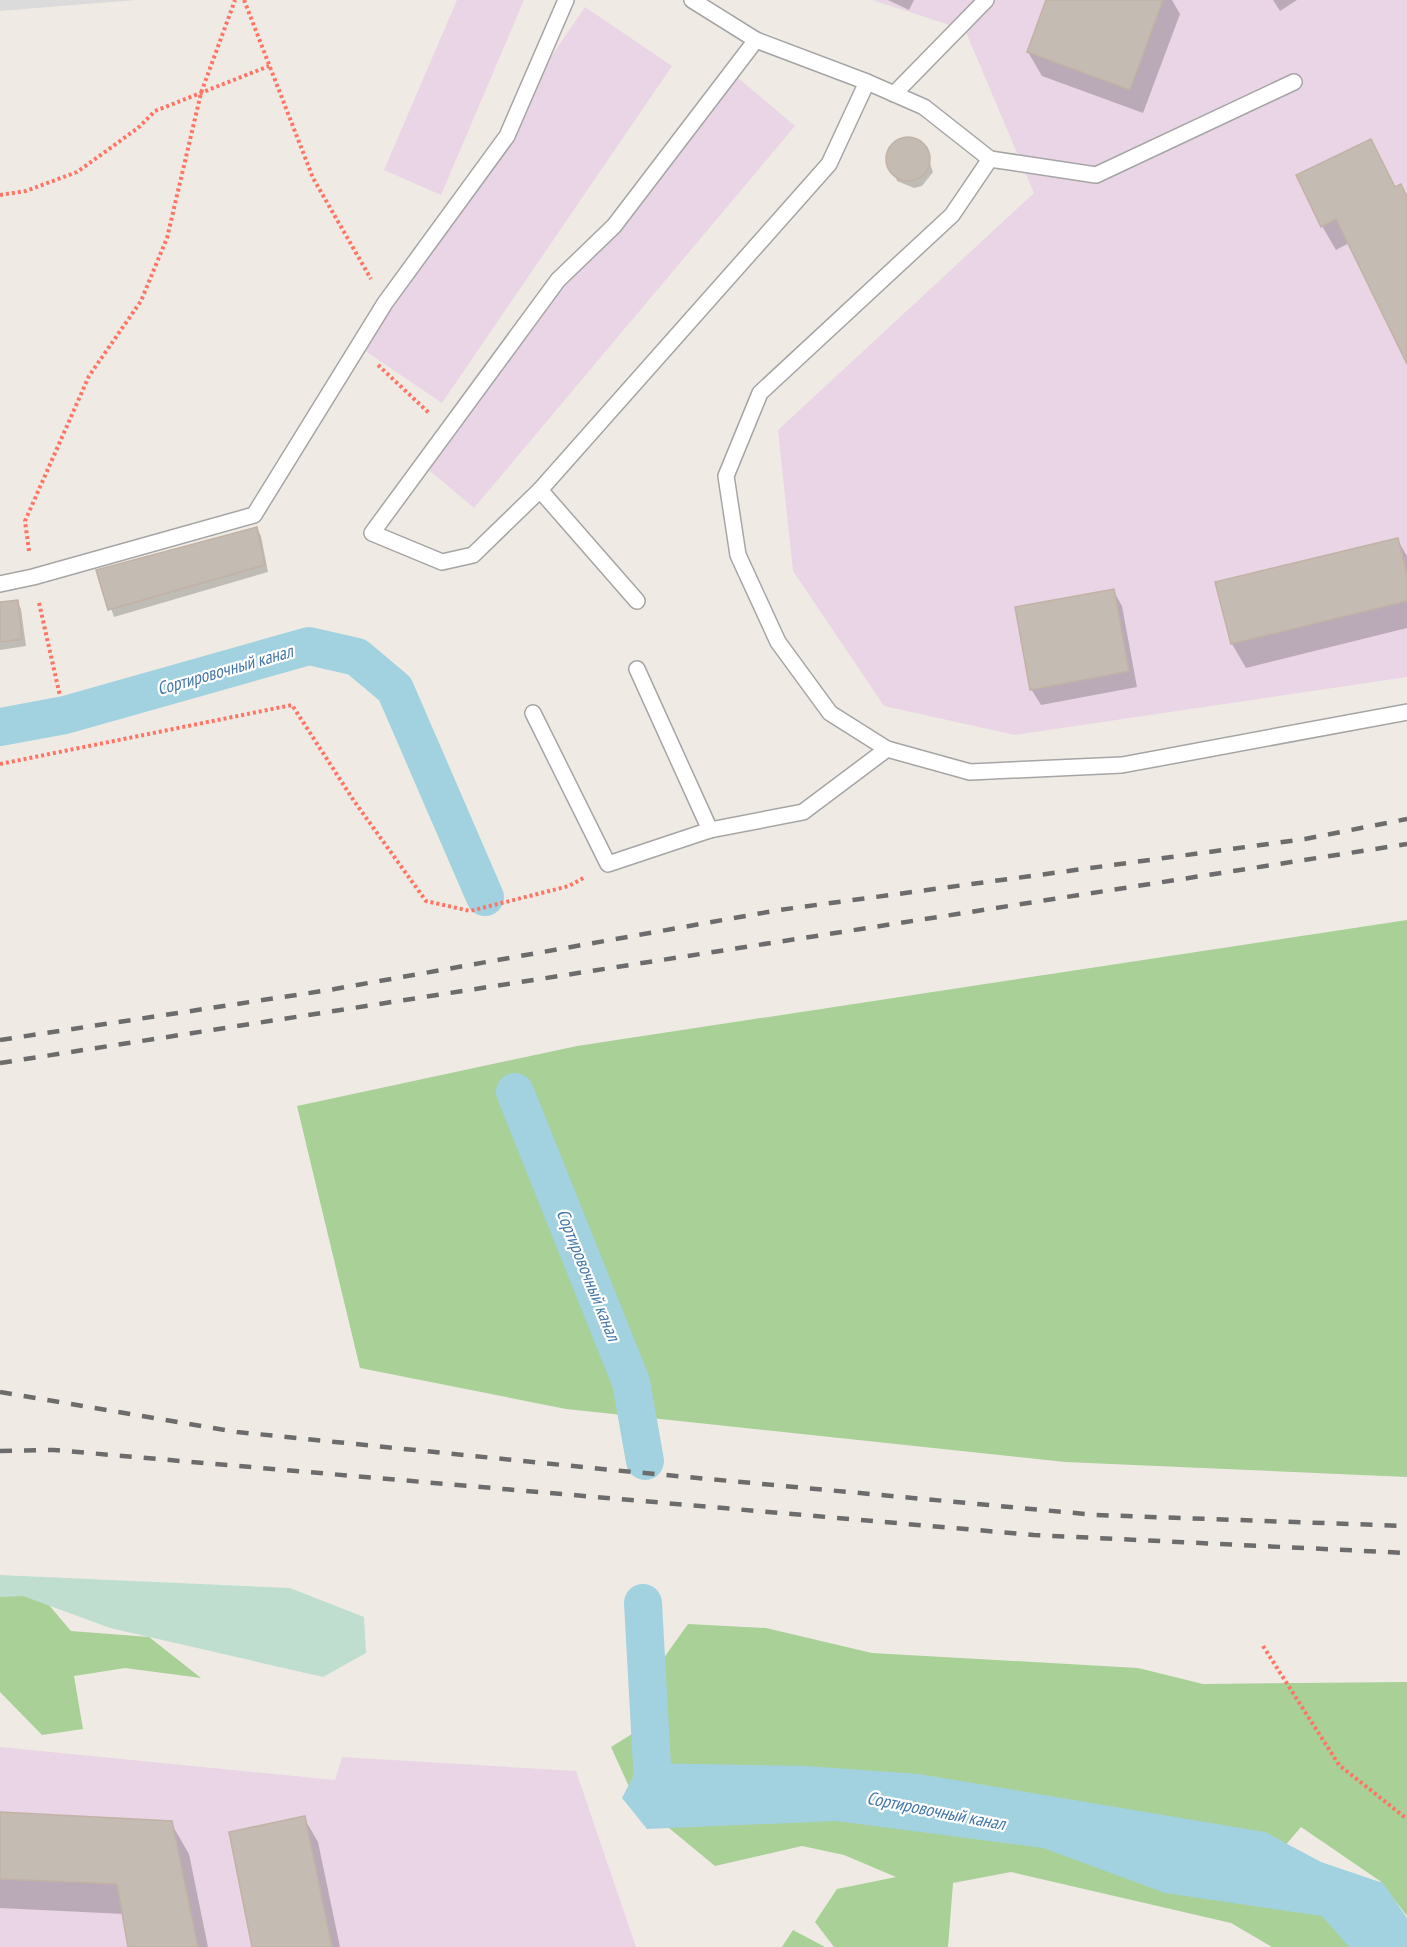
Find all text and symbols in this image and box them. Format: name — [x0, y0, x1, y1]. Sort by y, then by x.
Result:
water label: Сортировочный канал — [154, 639, 297, 700]
water label: Сортировочный канал — [552, 1205, 626, 1346]
water label: Сортировочный канал — [865, 1786, 1009, 1835]

